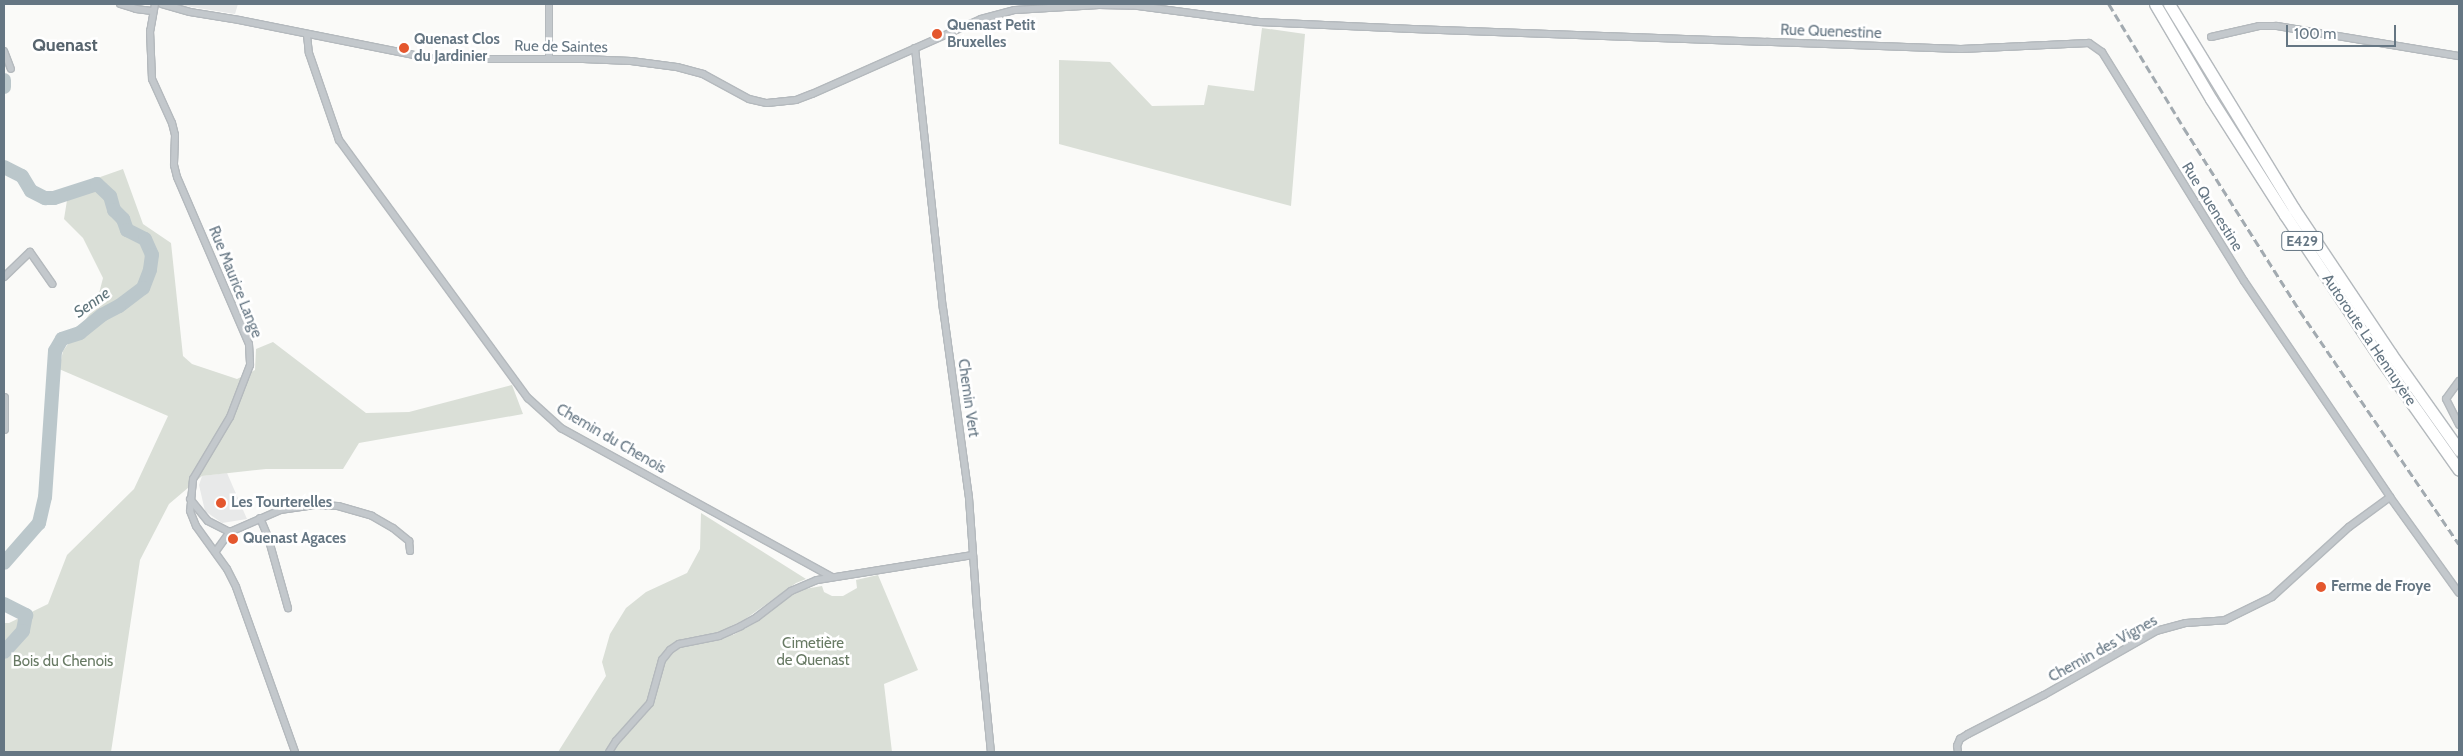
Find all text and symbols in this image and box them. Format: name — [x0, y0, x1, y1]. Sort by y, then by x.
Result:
scale bar — [2288, 15, 2398, 47]
place label: Quenast Petit Bruxelles — [947, 16, 1035, 51]
street label: Rue Quenestine — [1780, 21, 1882, 43]
text: 100 m — [2294, 25, 2336, 43]
marker: Quenast Petit Bruxelles — [931, 28, 943, 40]
place label: Quenast Clos du Jardinier — [414, 30, 500, 65]
district label: Quenast — [32, 34, 98, 56]
street label: Rue de Saintes — [514, 37, 608, 57]
marker: Quenast Clos du Jardinier — [398, 42, 410, 54]
street label: Rue Quenestine — [2178, 159, 2246, 255]
street label: Rue Maurice Lange — [204, 224, 266, 340]
road number: E429 — [2281, 230, 2323, 252]
street label: Autoroute La Hennuyère — [2318, 271, 2420, 409]
water label: Senne — [70, 284, 114, 322]
street label: Chemin Vert — [954, 358, 982, 438]
street label: Chemin du Chenois — [553, 400, 669, 478]
place label: Les Tourterelles — [231, 494, 332, 512]
marker: Les Tourterelles — [215, 497, 227, 509]
place label: Quenast Agaces — [243, 530, 346, 548]
marker: Quenast Agaces — [227, 533, 239, 545]
place label: Ferme de Froye — [2331, 578, 2431, 596]
marker: Ferme de Froye — [2315, 581, 2327, 593]
street label: Chemin des Vignes — [2046, 612, 2160, 686]
park label: Cimetière de Quenast — [776, 634, 850, 669]
park label: Bois du Chenois — [13, 653, 113, 671]

